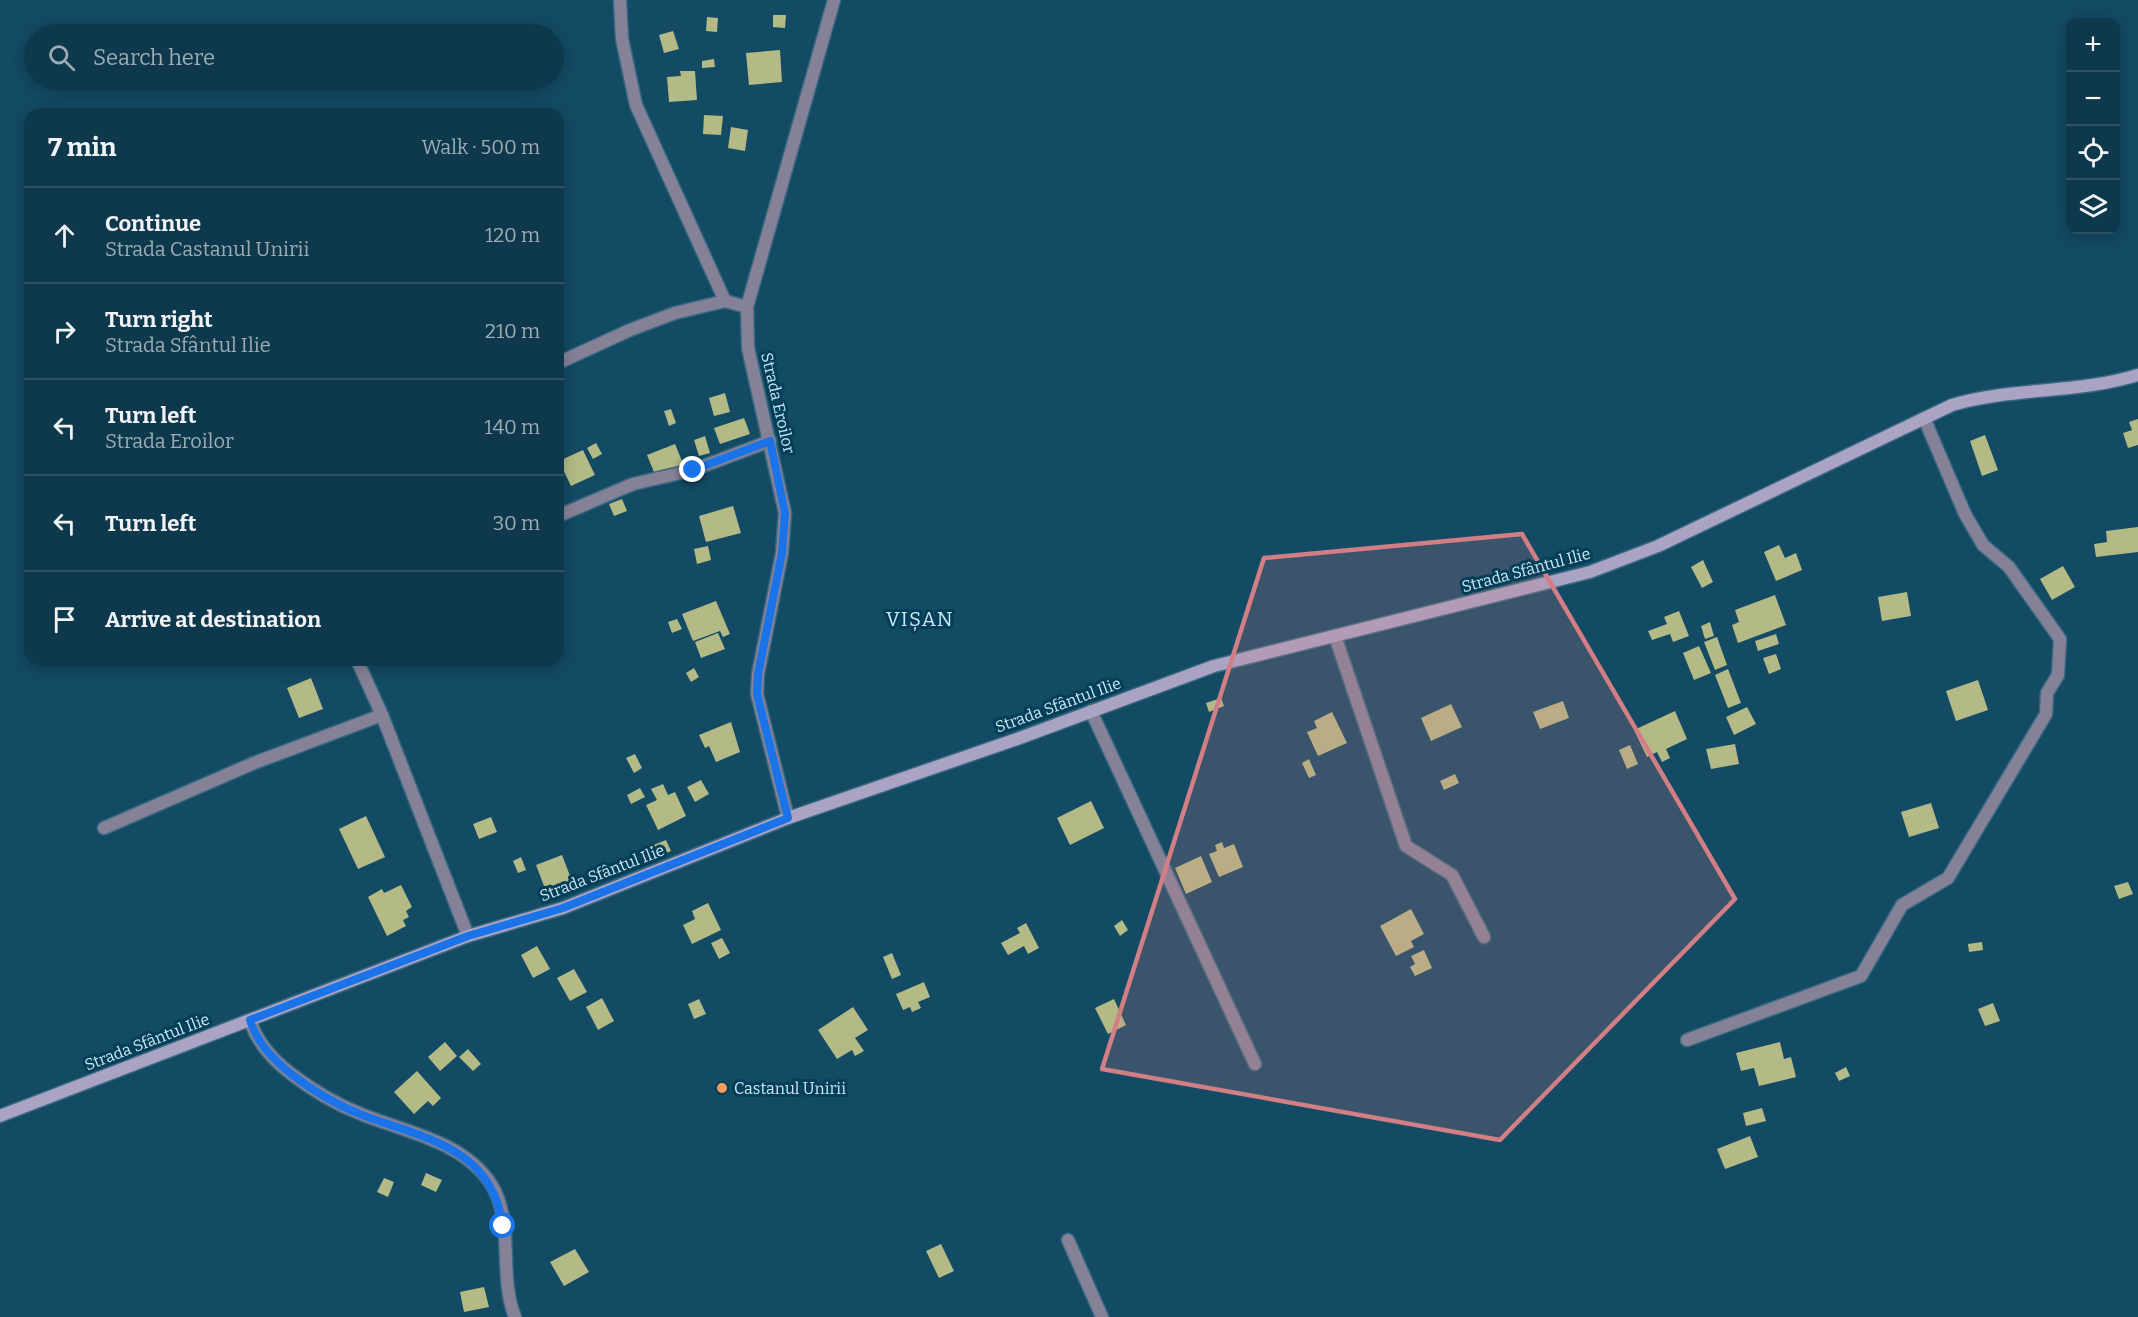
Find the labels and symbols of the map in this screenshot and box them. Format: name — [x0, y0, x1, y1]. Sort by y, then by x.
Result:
street label: Strada Eroilor — [757, 351, 799, 455]
route end — [679, 456, 705, 482]
street label: Strada Sfântul Ilie — [1460, 544, 1592, 596]
district label: VIȘAN — [886, 607, 954, 632]
street label: Strada Sfântul Ilie — [993, 673, 1123, 737]
street label: Strada Sfântul Ilie — [537, 840, 667, 906]
street label: Strada Sfântul Ilie — [82, 1009, 212, 1075]
place label: Castanul Unirii — [734, 1079, 846, 1098]
marker: Castanul Unirii — [715, 1081, 729, 1095]
route start — [489, 1212, 515, 1238]

